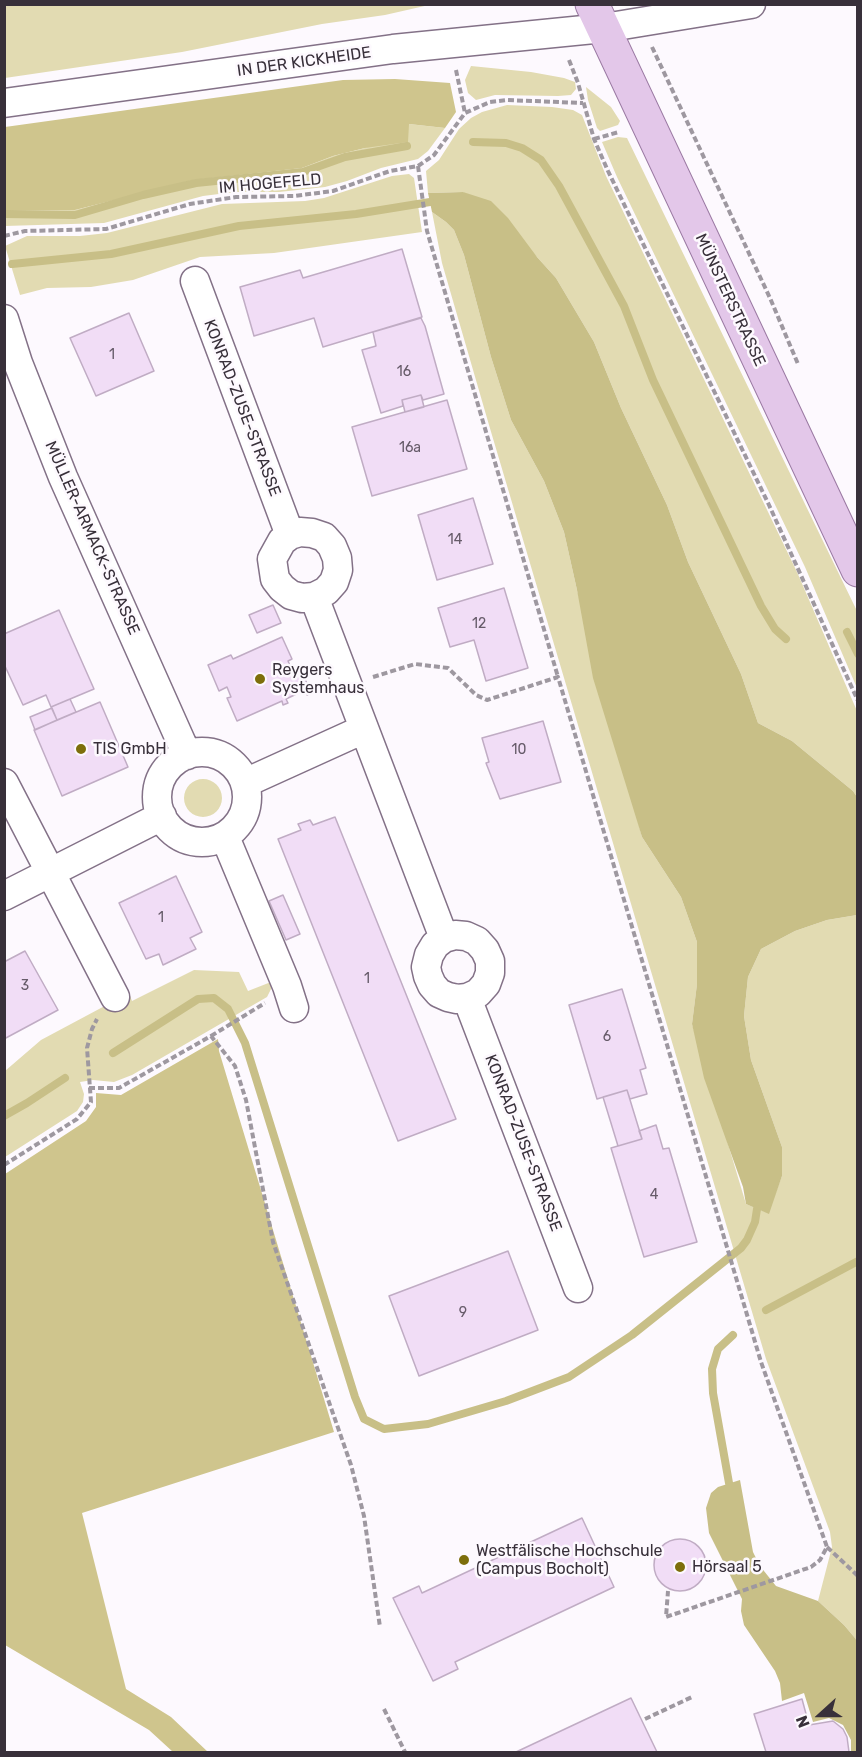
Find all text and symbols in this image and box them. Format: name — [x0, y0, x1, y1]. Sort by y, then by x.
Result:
street label: IN DER KICKHEIDE — [236, 43, 372, 81]
street label: IM HOGEFELD — [218, 170, 322, 198]
street label: MÜNSTERSTRASSE — [691, 231, 769, 369]
street label: KONRAD-ZUSE-STRASSE — [199, 317, 285, 499]
house number: 1 — [109, 347, 115, 363]
house number: 16 — [397, 364, 411, 380]
street label: MÜLLER-ARMACK-STRASSE — [41, 438, 143, 638]
house number: 16a — [399, 440, 421, 456]
house number: 14 — [448, 532, 462, 548]
house number: 12 — [472, 616, 486, 632]
place label: Reygers Systemhaus — [272, 660, 364, 698]
marker: Reygers Systemhaus — [253, 672, 267, 686]
place label: TIS GmbH — [93, 739, 167, 759]
marker: TIS GmbH — [74, 742, 88, 756]
house number: 10 — [512, 742, 526, 758]
house number: 1 — [158, 910, 164, 926]
house number: 1 — [364, 971, 370, 987]
house number: 3 — [21, 978, 29, 994]
house number: 6 — [603, 1029, 611, 1045]
street label: KONRAD-ZUSE-STRASSE — [480, 1052, 566, 1234]
house number: 4 — [650, 1187, 658, 1203]
house number: 9 — [459, 1305, 467, 1321]
place label: Westfälische Hochschule (Campus Bocholt) — [476, 1541, 662, 1579]
marker: Westfälische Hochschule (Campus Bocholt) — [457, 1553, 471, 1567]
place label: Hörsaal 5 — [692, 1557, 762, 1577]
marker: Hörsaal 5 — [673, 1560, 687, 1574]
north arrow — [790, 1685, 850, 1745]
text: N — [792, 1713, 814, 1730]

